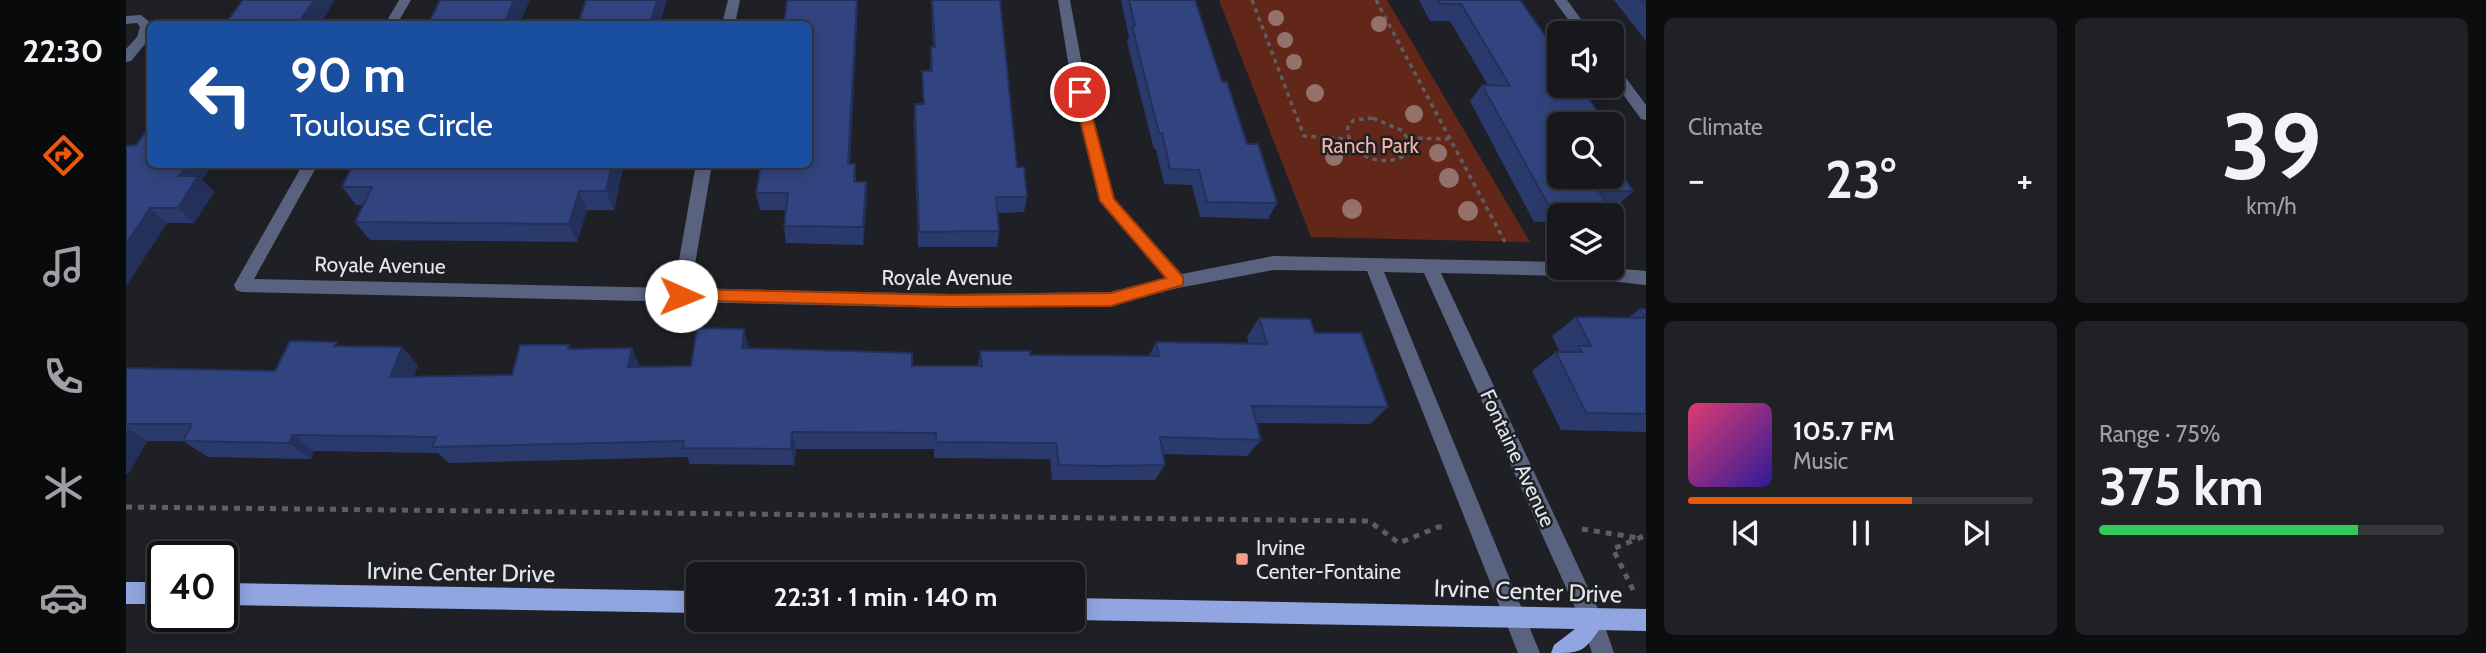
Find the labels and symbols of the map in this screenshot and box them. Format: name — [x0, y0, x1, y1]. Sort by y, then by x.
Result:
pin — [1050, 62, 1110, 122]
park label: Ranch Park — [1321, 133, 1420, 158]
street label: Royale Avenue — [314, 251, 446, 279]
position arrow — [644, 259, 718, 333]
street label: Royale Avenue — [881, 265, 1013, 290]
street label: Fontaine Avenue — [1475, 385, 1561, 531]
place label: Irvine Center-Fontaine — [1256, 535, 1401, 584]
speed limit sign: 40 — [147, 541, 238, 632]
marker: Irvine Center-Fontaine — [1234, 551, 1250, 567]
street label: Irvine Center Drive — [366, 556, 556, 588]
street label: Irvine Center Drive — [1433, 573, 1623, 609]

